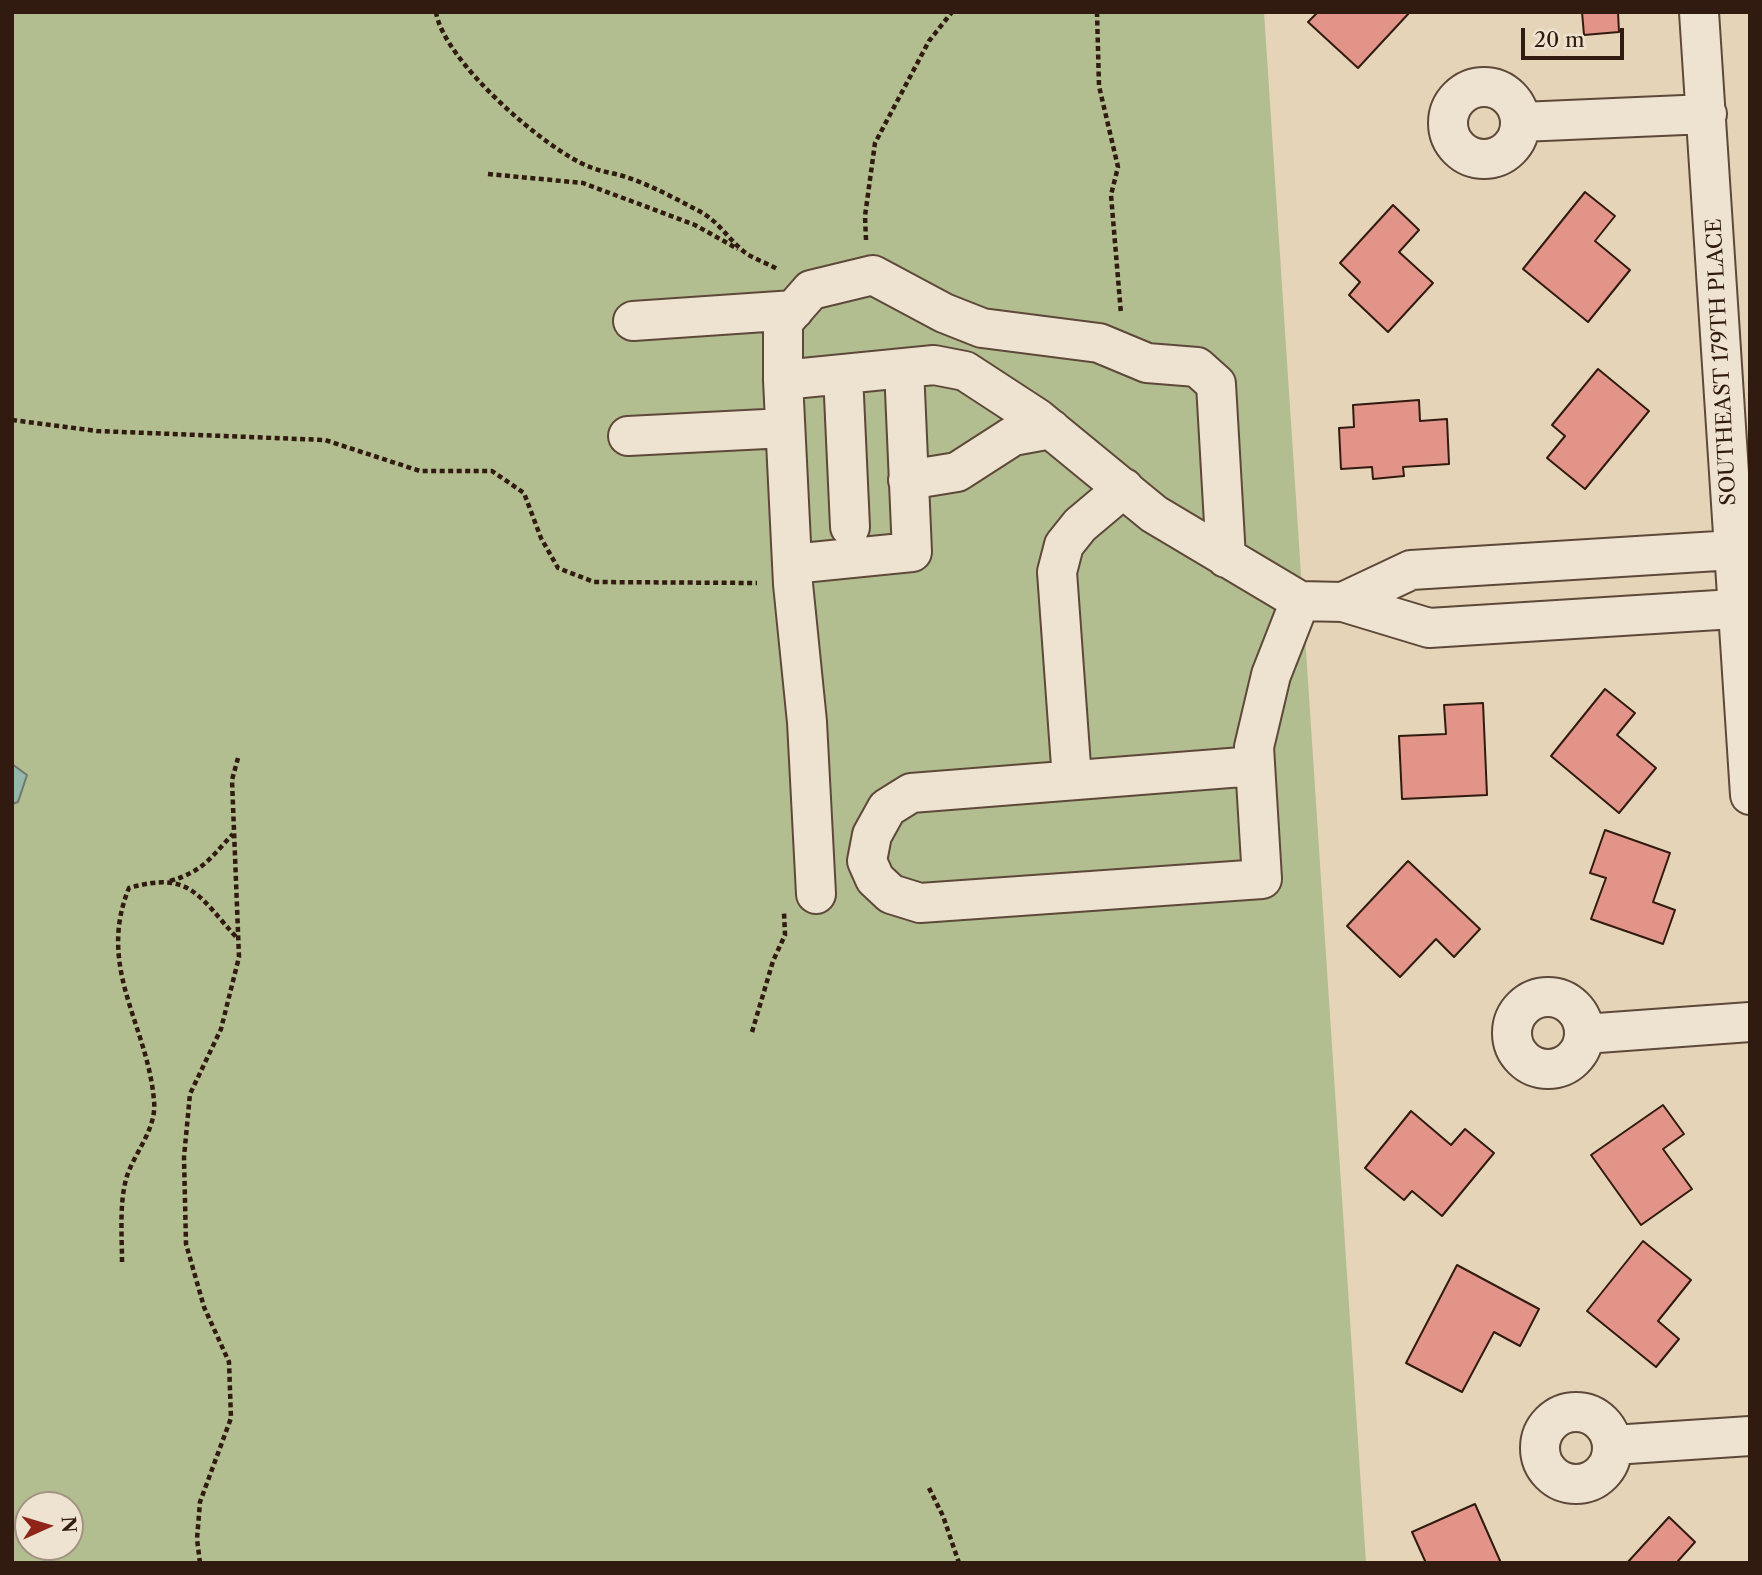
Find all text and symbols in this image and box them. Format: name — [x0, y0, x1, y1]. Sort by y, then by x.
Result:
scale bar — [1524, 14, 1627, 58]
text: 20 m — [1534, 27, 1585, 52]
street label: SOUTHEAST 179TH PLACE — [1702, 218, 1742, 506]
north arrow — [14, 1491, 84, 1561]
text: N — [56, 1516, 80, 1534]

